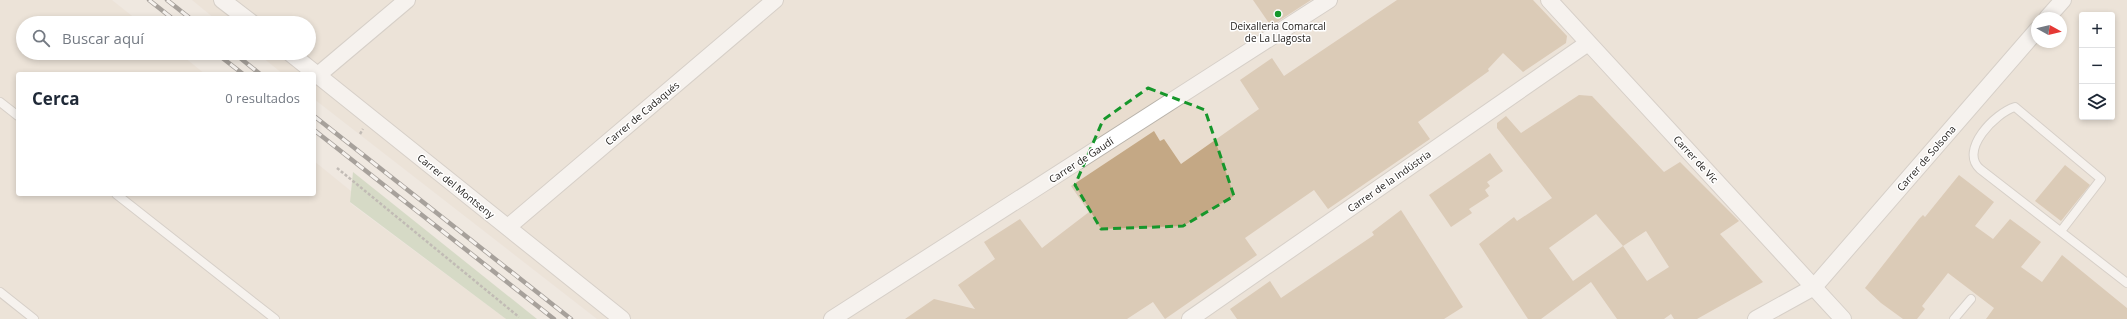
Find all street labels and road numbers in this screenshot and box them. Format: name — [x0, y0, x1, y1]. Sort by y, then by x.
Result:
street label: Carrer de Cadaqués — [602, 78, 682, 148]
street label: Carrer de Solsona — [1893, 122, 1959, 194]
street label: Carrer de Vic — [1670, 132, 1722, 186]
street label: Carrer de Gaudí — [1046, 134, 1116, 186]
street label: Carrer de la Indústria — [1344, 147, 1434, 215]
street label: Carrer del Montseny — [415, 151, 498, 222]

